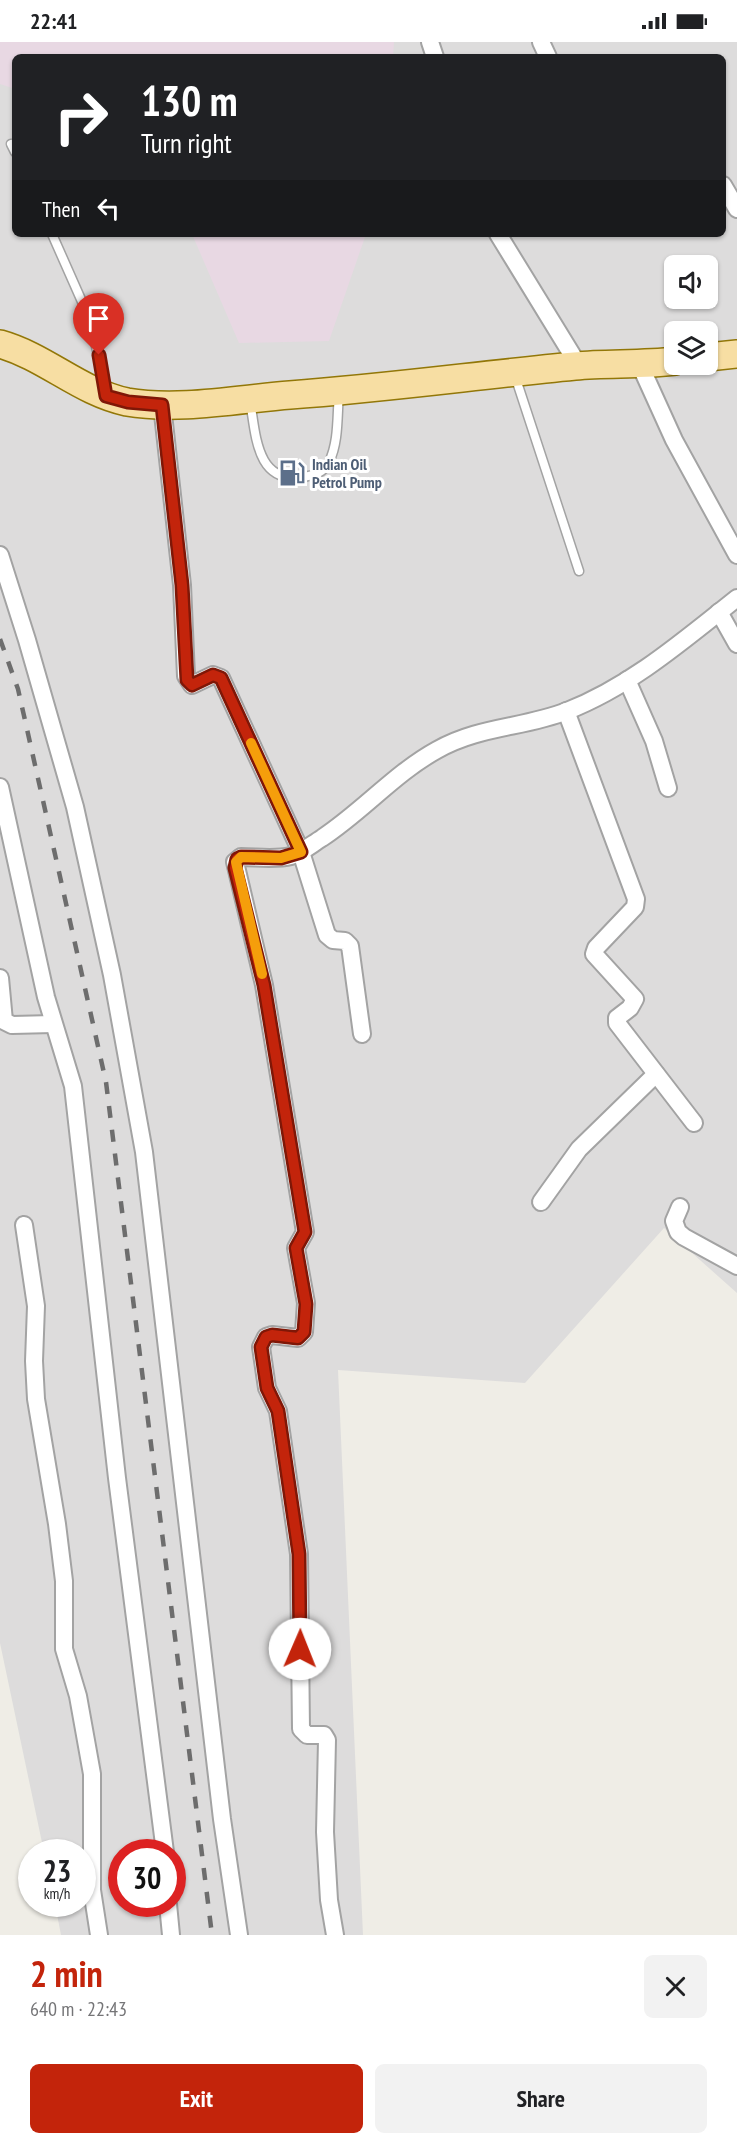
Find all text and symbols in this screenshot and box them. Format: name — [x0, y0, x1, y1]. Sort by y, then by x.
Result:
text: 22:41 — [30, 7, 78, 35]
text: 130 m — [141, 73, 238, 128]
icon: right — [42, 78, 120, 156]
text: Turn right — [141, 126, 232, 160]
icon: left — [92, 192, 125, 225]
text: Then — [42, 195, 80, 223]
map controls — [664, 255, 718, 375]
button: sound — [664, 255, 718, 309]
pin — [73, 293, 124, 355]
icon: arrive — [82, 302, 115, 335]
button: layers — [664, 321, 718, 375]
place label: Indian Oil Petrol Pump — [312, 454, 382, 492]
fuel station icon: Indian Oil Petrol Pump — [277, 458, 307, 488]
position arrow — [268, 1617, 332, 1681]
speed limit sign: 30 — [108, 1839, 186, 1917]
text: 23 — [43, 1851, 71, 1890]
text: km/h — [44, 1884, 70, 1903]
text: 2 min — [30, 1950, 103, 1997]
button: close — [644, 1955, 707, 2018]
text: 640 m · 22:43 — [30, 1996, 127, 2022]
button: Exit — [30, 2064, 363, 2133]
button: Share — [375, 2064, 707, 2133]

